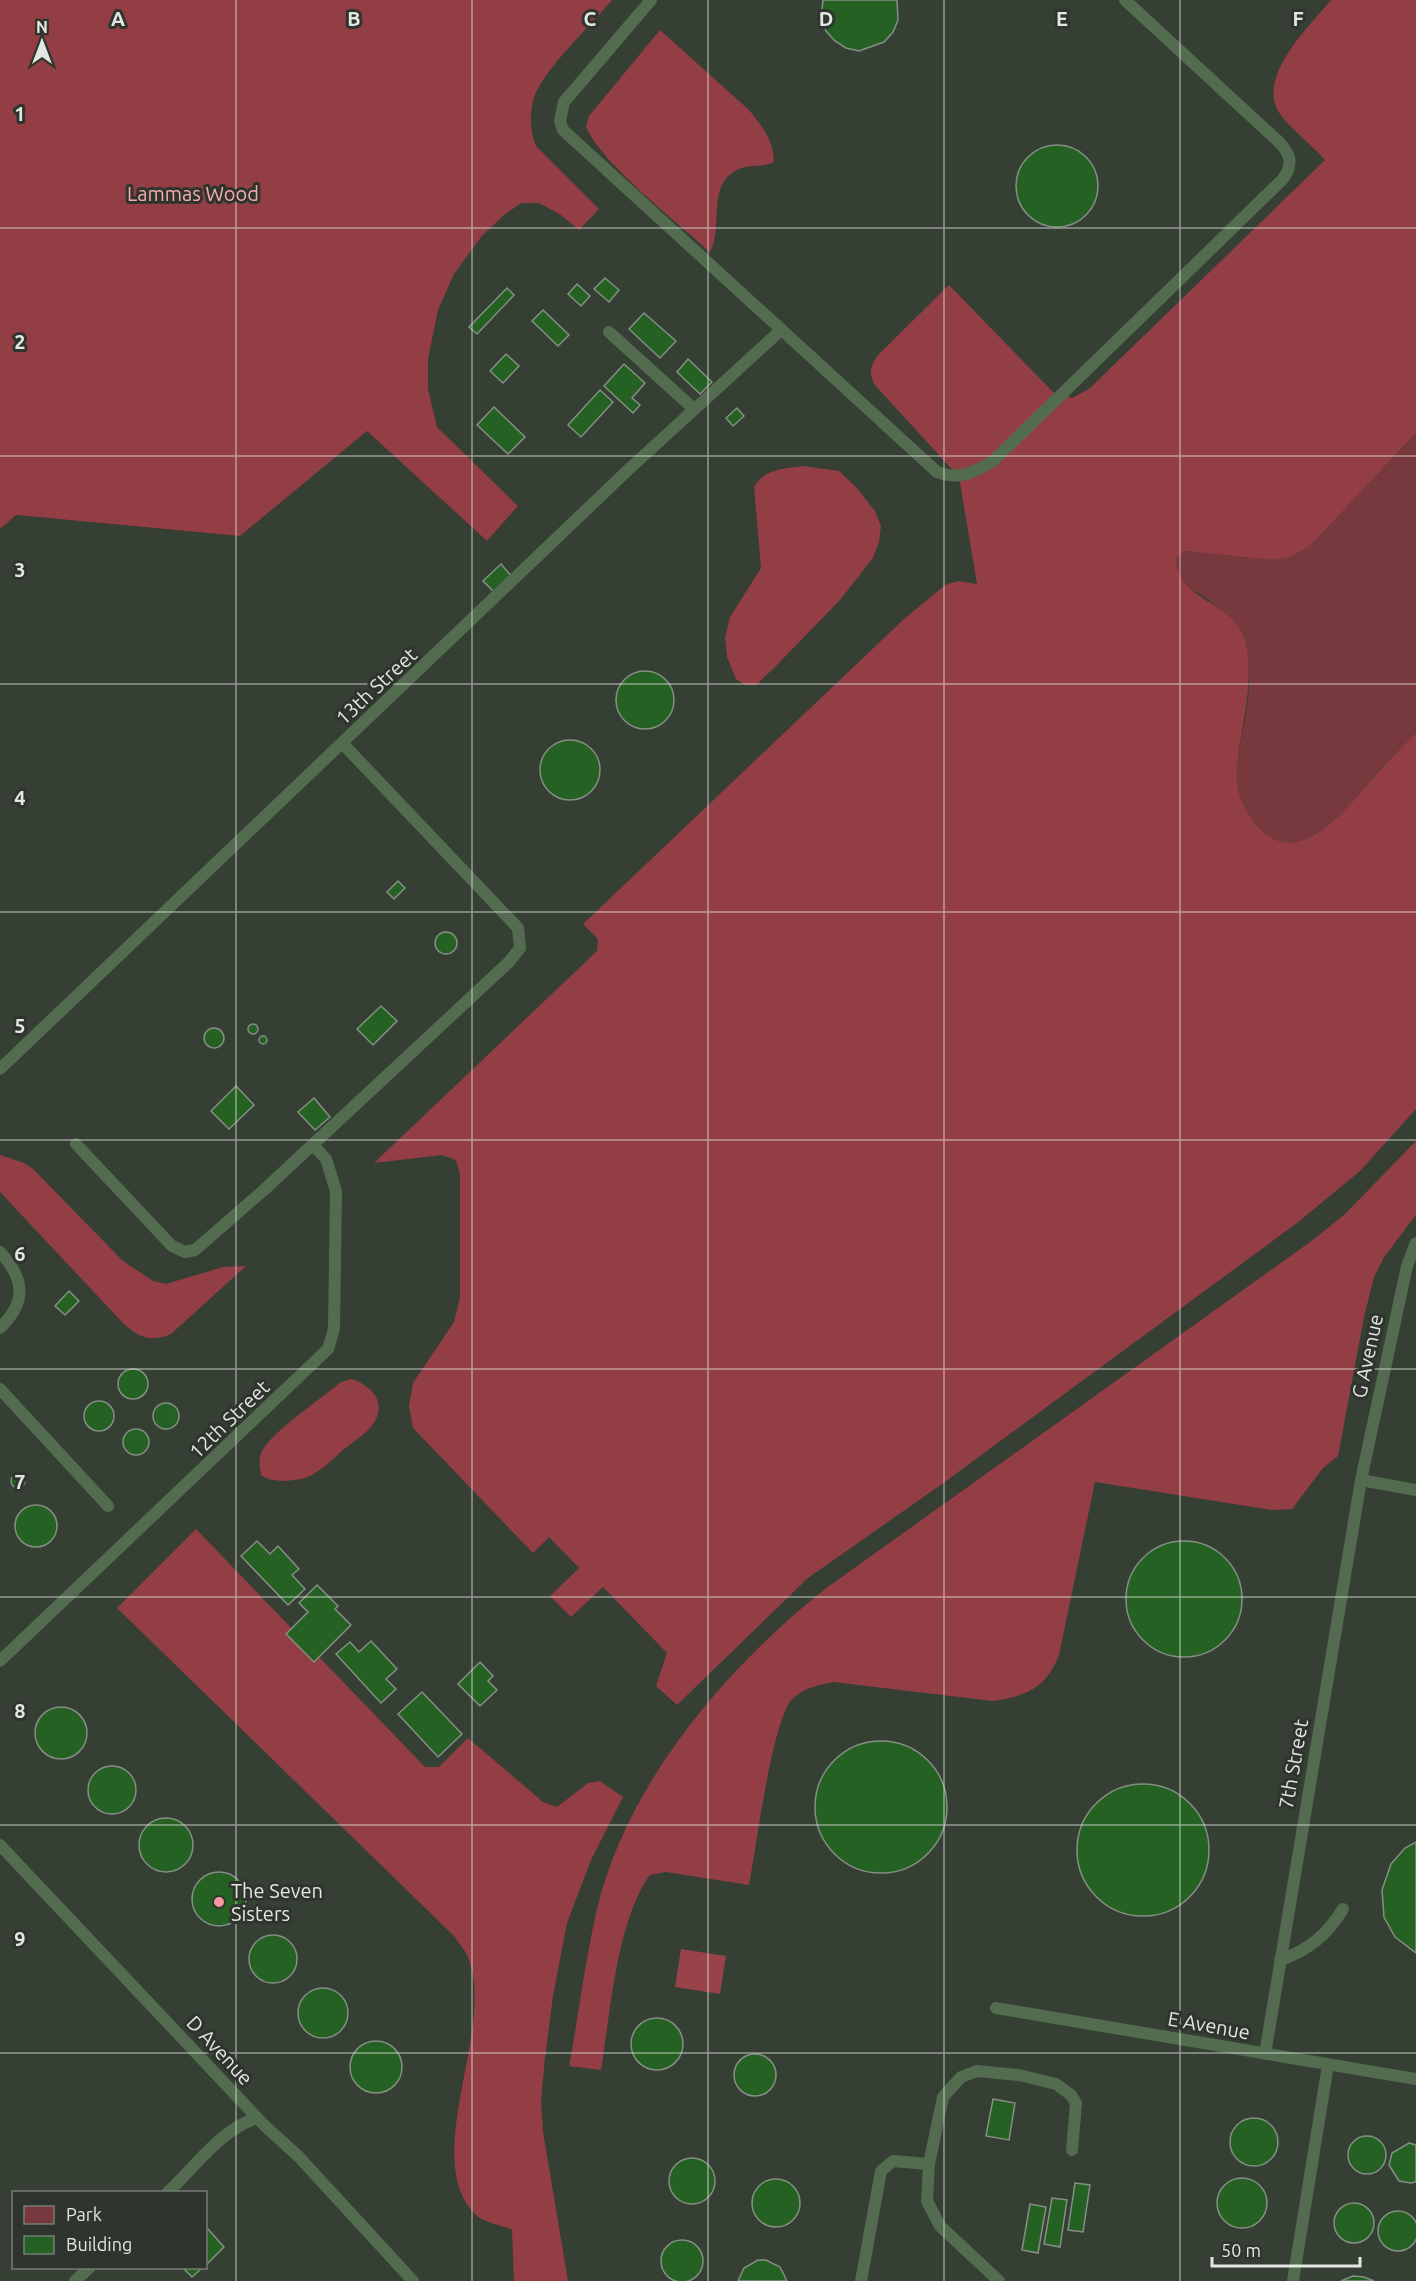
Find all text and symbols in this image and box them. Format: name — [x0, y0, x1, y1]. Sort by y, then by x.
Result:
text: A — [111, 7, 125, 30]
text: B — [347, 7, 361, 30]
text: C — [584, 7, 597, 30]
text: D — [819, 7, 833, 30]
text: E — [1056, 7, 1068, 30]
text: F — [1292, 7, 1304, 30]
north arrow — [12, 12, 72, 72]
text: N — [36, 18, 48, 36]
text: 1 — [14, 102, 26, 125]
park label: Lammas Wood — [127, 182, 259, 205]
text: 2 — [14, 330, 26, 353]
text: 3 — [14, 558, 26, 581]
street label: 13th Street — [331, 643, 421, 729]
text: 4 — [14, 786, 26, 809]
text: 5 — [14, 1014, 26, 1037]
text: 6 — [14, 1242, 26, 1265]
street label: G Avenue — [1347, 1312, 1387, 1400]
street label: 12th Street — [184, 1375, 274, 1463]
text: 7 — [14, 1470, 26, 1493]
text: 8 — [14, 1699, 26, 1722]
street label: 7th Street — [1274, 1717, 1312, 1811]
place label: The Seven Sisters — [231, 1879, 323, 1925]
marker: The Seven Sisters — [212, 1895, 226, 1909]
text: 9 — [14, 1927, 26, 1950]
street label: E Avenue — [1166, 2006, 1252, 2044]
street label: D Avenue — [182, 2011, 258, 2089]
legend — [12, 2191, 207, 2269]
text: Park — [66, 2204, 102, 2224]
scale bar — [1212, 2230, 1360, 2268]
text: Building — [66, 2234, 132, 2254]
text: 50 m — [1221, 2240, 1261, 2260]

